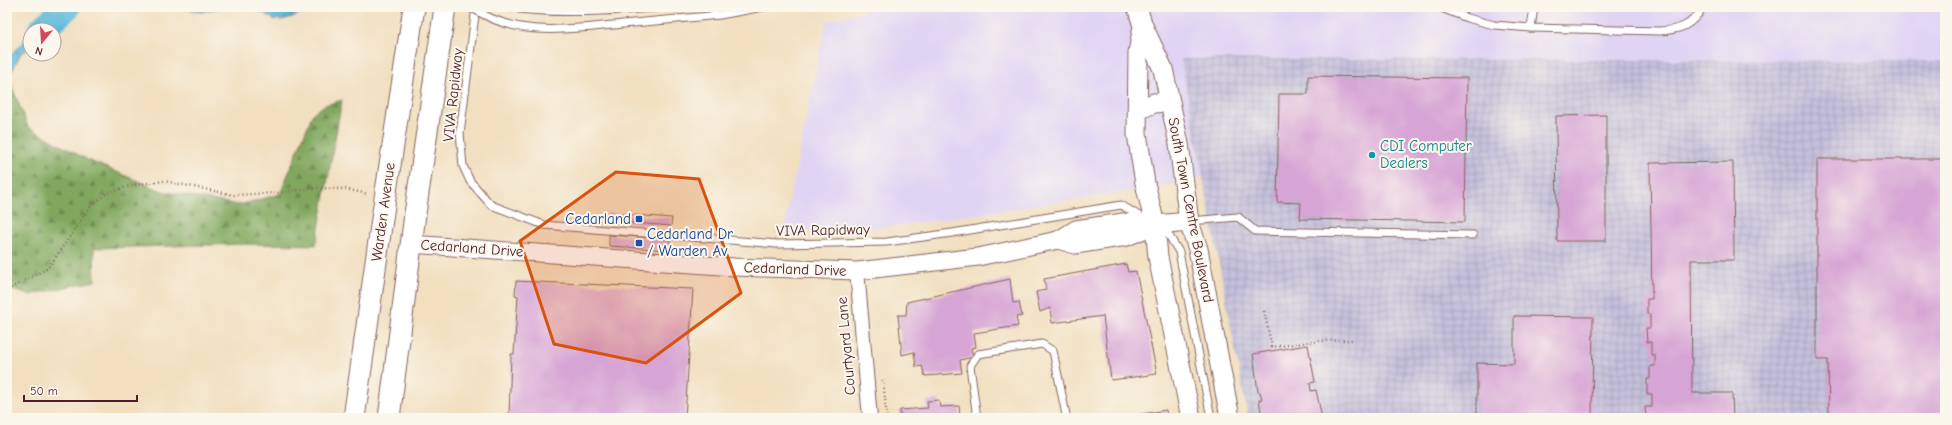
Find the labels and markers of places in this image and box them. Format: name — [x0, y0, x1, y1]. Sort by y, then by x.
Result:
place label: CDI Computer Dealers — [1380, 137, 1472, 172]
marker: CDI Computer Dealers — [1367, 150, 1377, 160]
place label: Cedarland — [565, 210, 631, 228]
marker: Cedarland — [634, 214, 644, 224]
place label: Cedarland Dr / Warden Av — [647, 225, 733, 260]
marker: Cedarland Dr / Warden Av — [634, 238, 644, 248]

